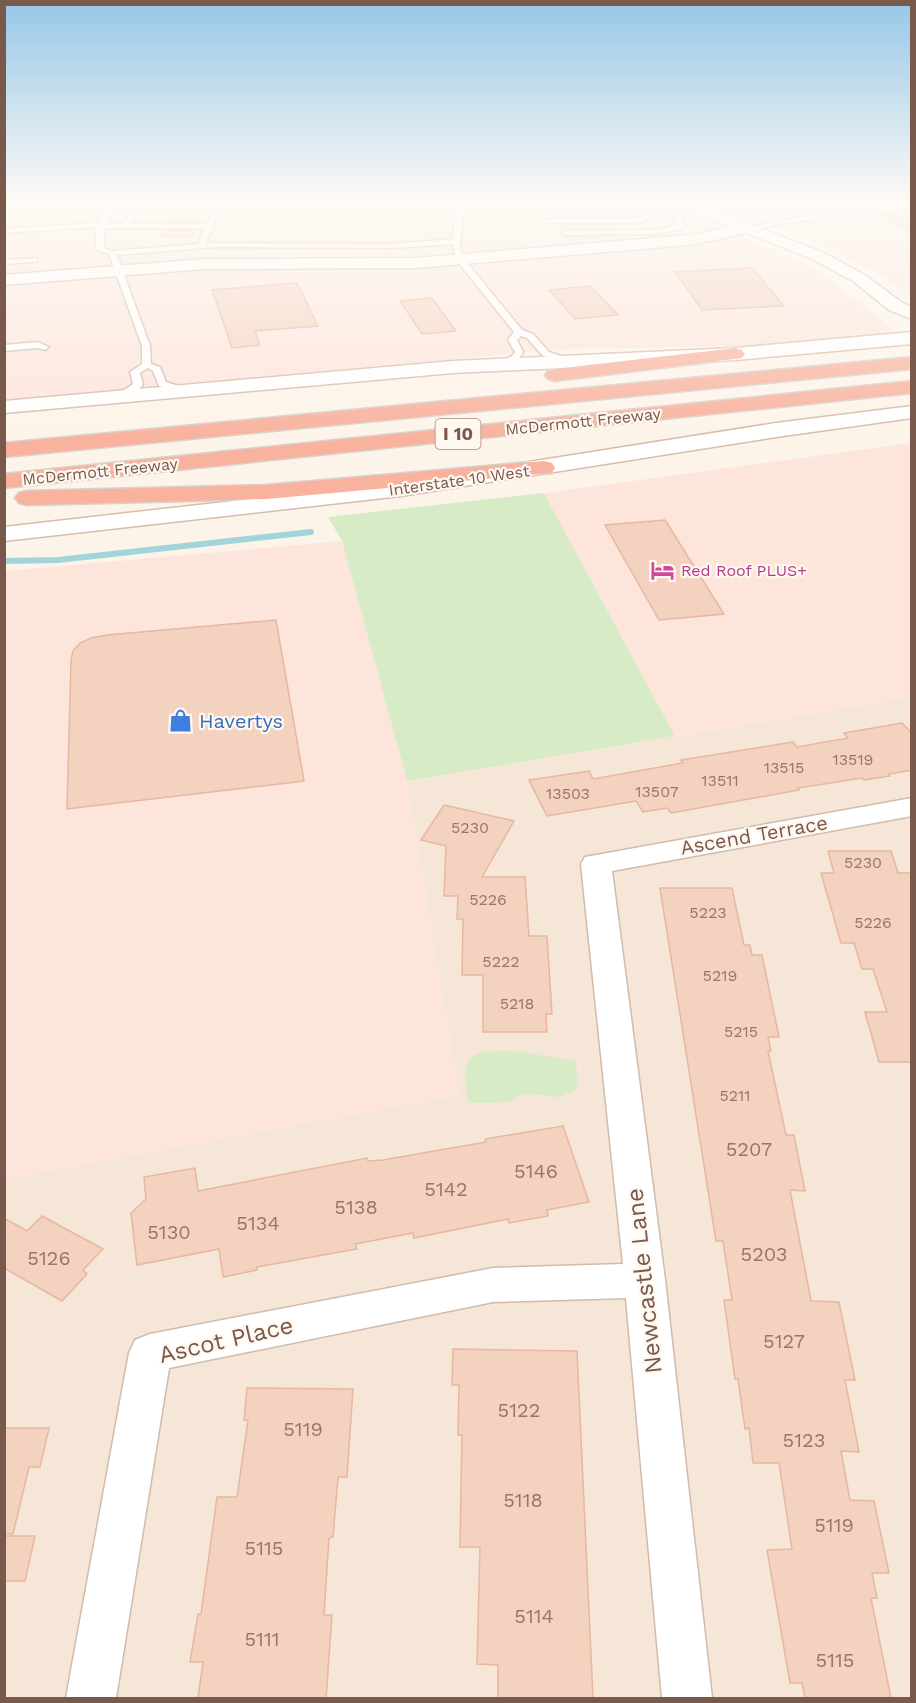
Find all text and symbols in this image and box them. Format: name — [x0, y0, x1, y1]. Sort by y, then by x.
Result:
street label: McDermott Freeway — [504, 404, 662, 439]
road number: I 10 — [436, 419, 480, 449]
street label: McDermott Freeway — [21, 454, 179, 489]
street label: Interstate 10 West — [387, 461, 531, 500]
hotel icon: Red Roof PLUS+ — [650, 557, 676, 583]
place label: Red Roof PLUS+ — [681, 561, 807, 580]
shop icon: Havertys — [168, 708, 194, 734]
place label: Havertys — [199, 709, 283, 733]
house number: 13519 — [833, 750, 874, 769]
house number: 13515 — [764, 758, 804, 777]
house number: 13511 — [701, 771, 739, 790]
house number: 13507 — [635, 782, 679, 801]
house number: 13503 — [546, 784, 590, 803]
street label: Ascend Terrace — [678, 810, 830, 860]
house number: 5230 — [451, 818, 489, 837]
house number: 5230 — [844, 853, 882, 872]
house number: 5226 — [469, 890, 507, 909]
house number: 5223 — [689, 903, 727, 922]
house number: 5226 — [854, 913, 892, 932]
house number: 5222 — [482, 952, 520, 971]
house number: 5219 — [703, 966, 737, 985]
house number: 5218 — [500, 994, 534, 1013]
house number: 5215 — [724, 1022, 758, 1041]
house number: 5211 — [719, 1086, 751, 1105]
house number: 5207 — [726, 1137, 772, 1161]
house number: 5146 — [514, 1159, 558, 1183]
house number: 5142 — [424, 1177, 468, 1201]
street label: Newcastle Lane — [620, 1187, 668, 1375]
house number: 5138 — [334, 1195, 378, 1219]
house number: 5134 — [236, 1211, 280, 1235]
house number: 5130 — [147, 1220, 191, 1244]
house number: 5203 — [741, 1242, 788, 1266]
house number: 5126 — [27, 1246, 71, 1270]
street label: Ascot Place — [156, 1311, 296, 1369]
house number: 5127 — [763, 1329, 805, 1353]
house number: 5122 — [498, 1398, 540, 1422]
house number: 5119 — [283, 1417, 323, 1441]
house number: 5123 — [783, 1428, 825, 1452]
house number: 5118 — [503, 1488, 543, 1512]
house number: 5119 — [814, 1513, 854, 1537]
house number: 5115 — [245, 1536, 283, 1560]
house number: 5114 — [514, 1604, 554, 1628]
house number: 5111 — [244, 1627, 280, 1651]
house number: 5115 — [816, 1648, 854, 1672]

